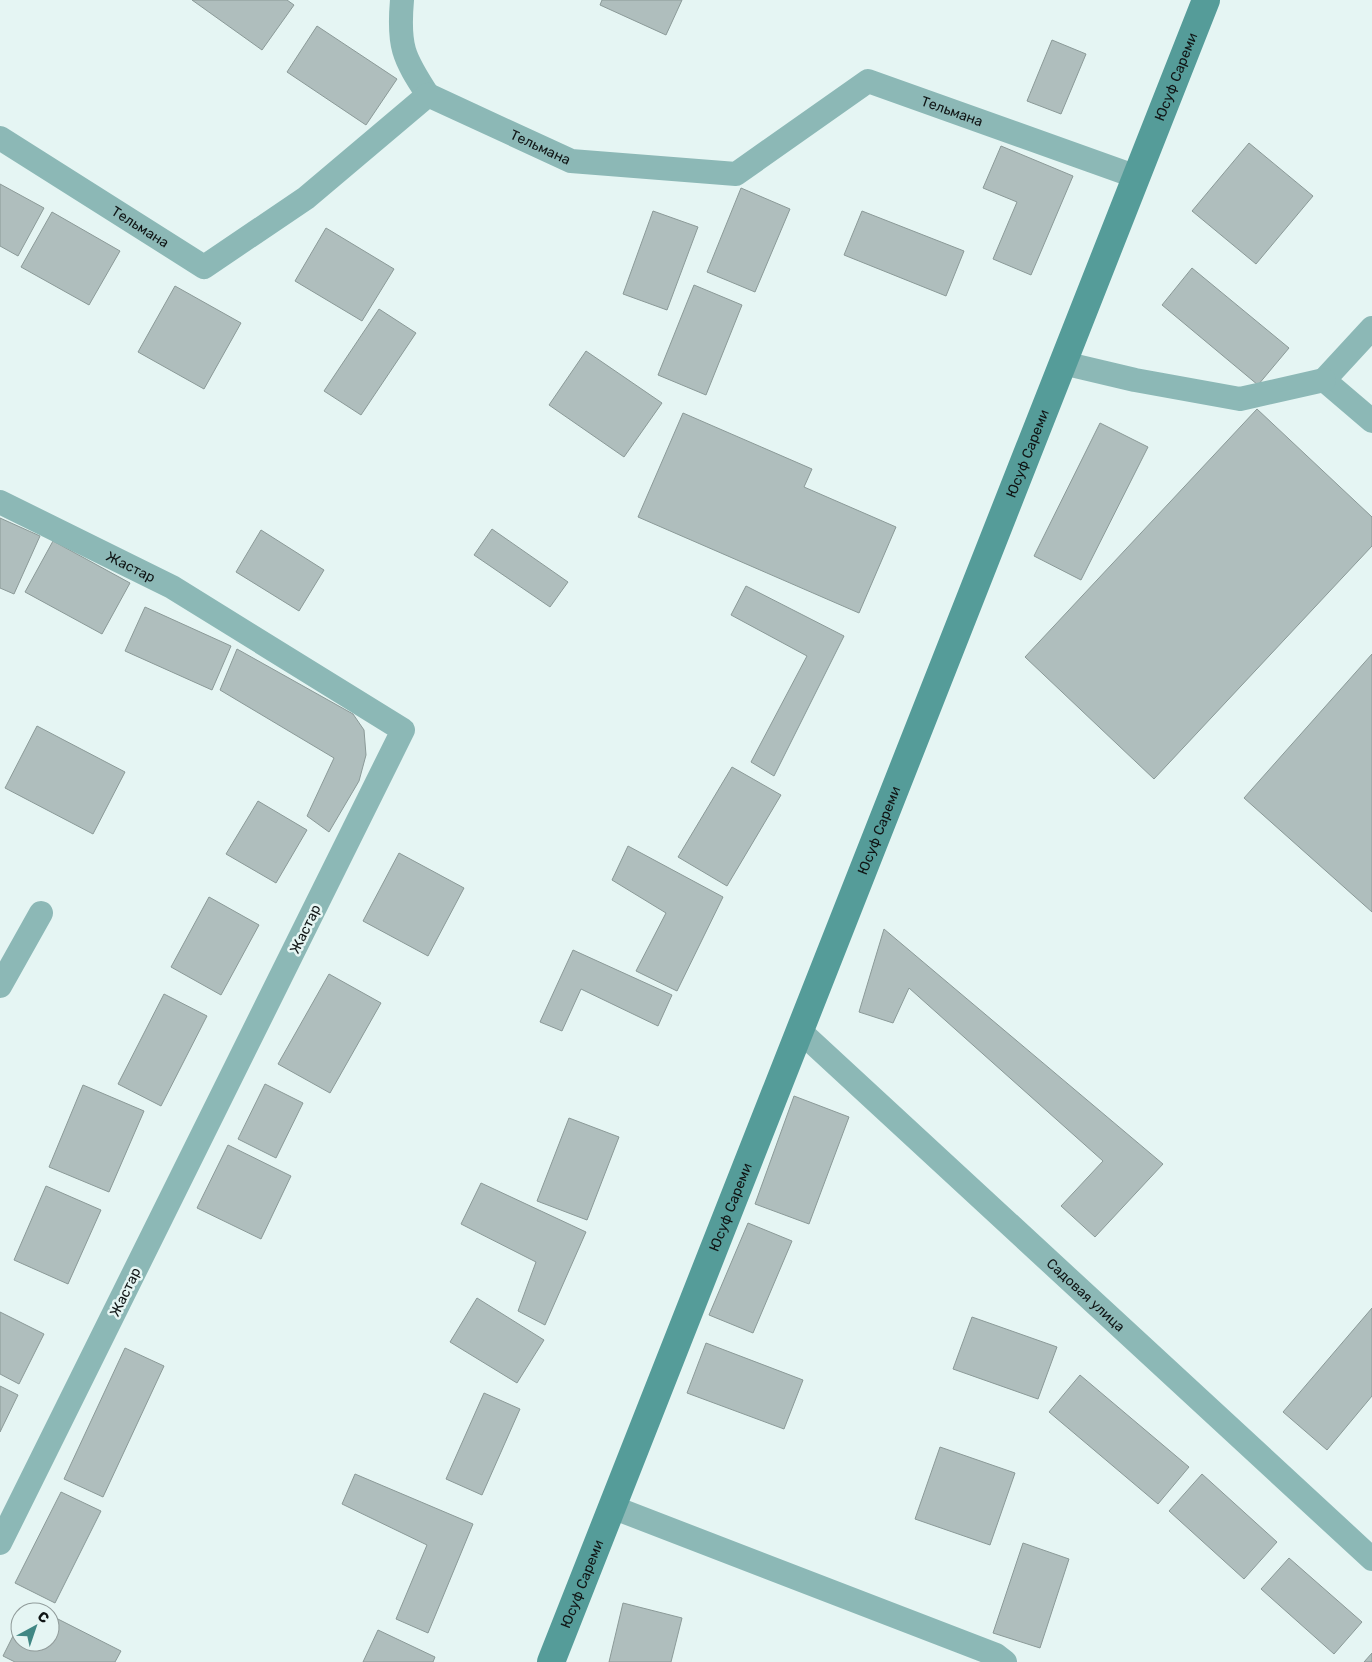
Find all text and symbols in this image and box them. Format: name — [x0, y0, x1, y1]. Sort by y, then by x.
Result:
street label: Юсуф Сареми — [1151, 30, 1201, 124]
street label: Тельмана — [919, 93, 985, 130]
street label: Тельмана — [507, 126, 573, 169]
street label: Тельмана — [108, 203, 172, 252]
street label: Юсуф Сареми — [1003, 407, 1053, 500]
street label: Жастар — [103, 548, 158, 586]
street label: Юсуф Сареми — [854, 784, 904, 877]
street label: Жастар — [286, 902, 325, 957]
street label: Юсуф Сареми — [706, 1161, 756, 1254]
street label: Садовая улица — [1043, 1255, 1128, 1336]
street label: Жастар — [106, 1265, 145, 1320]
street label: Юсуф Сареми — [557, 1537, 607, 1631]
north arrow — [10, 1602, 60, 1652]
text: С — [34, 1608, 52, 1627]

